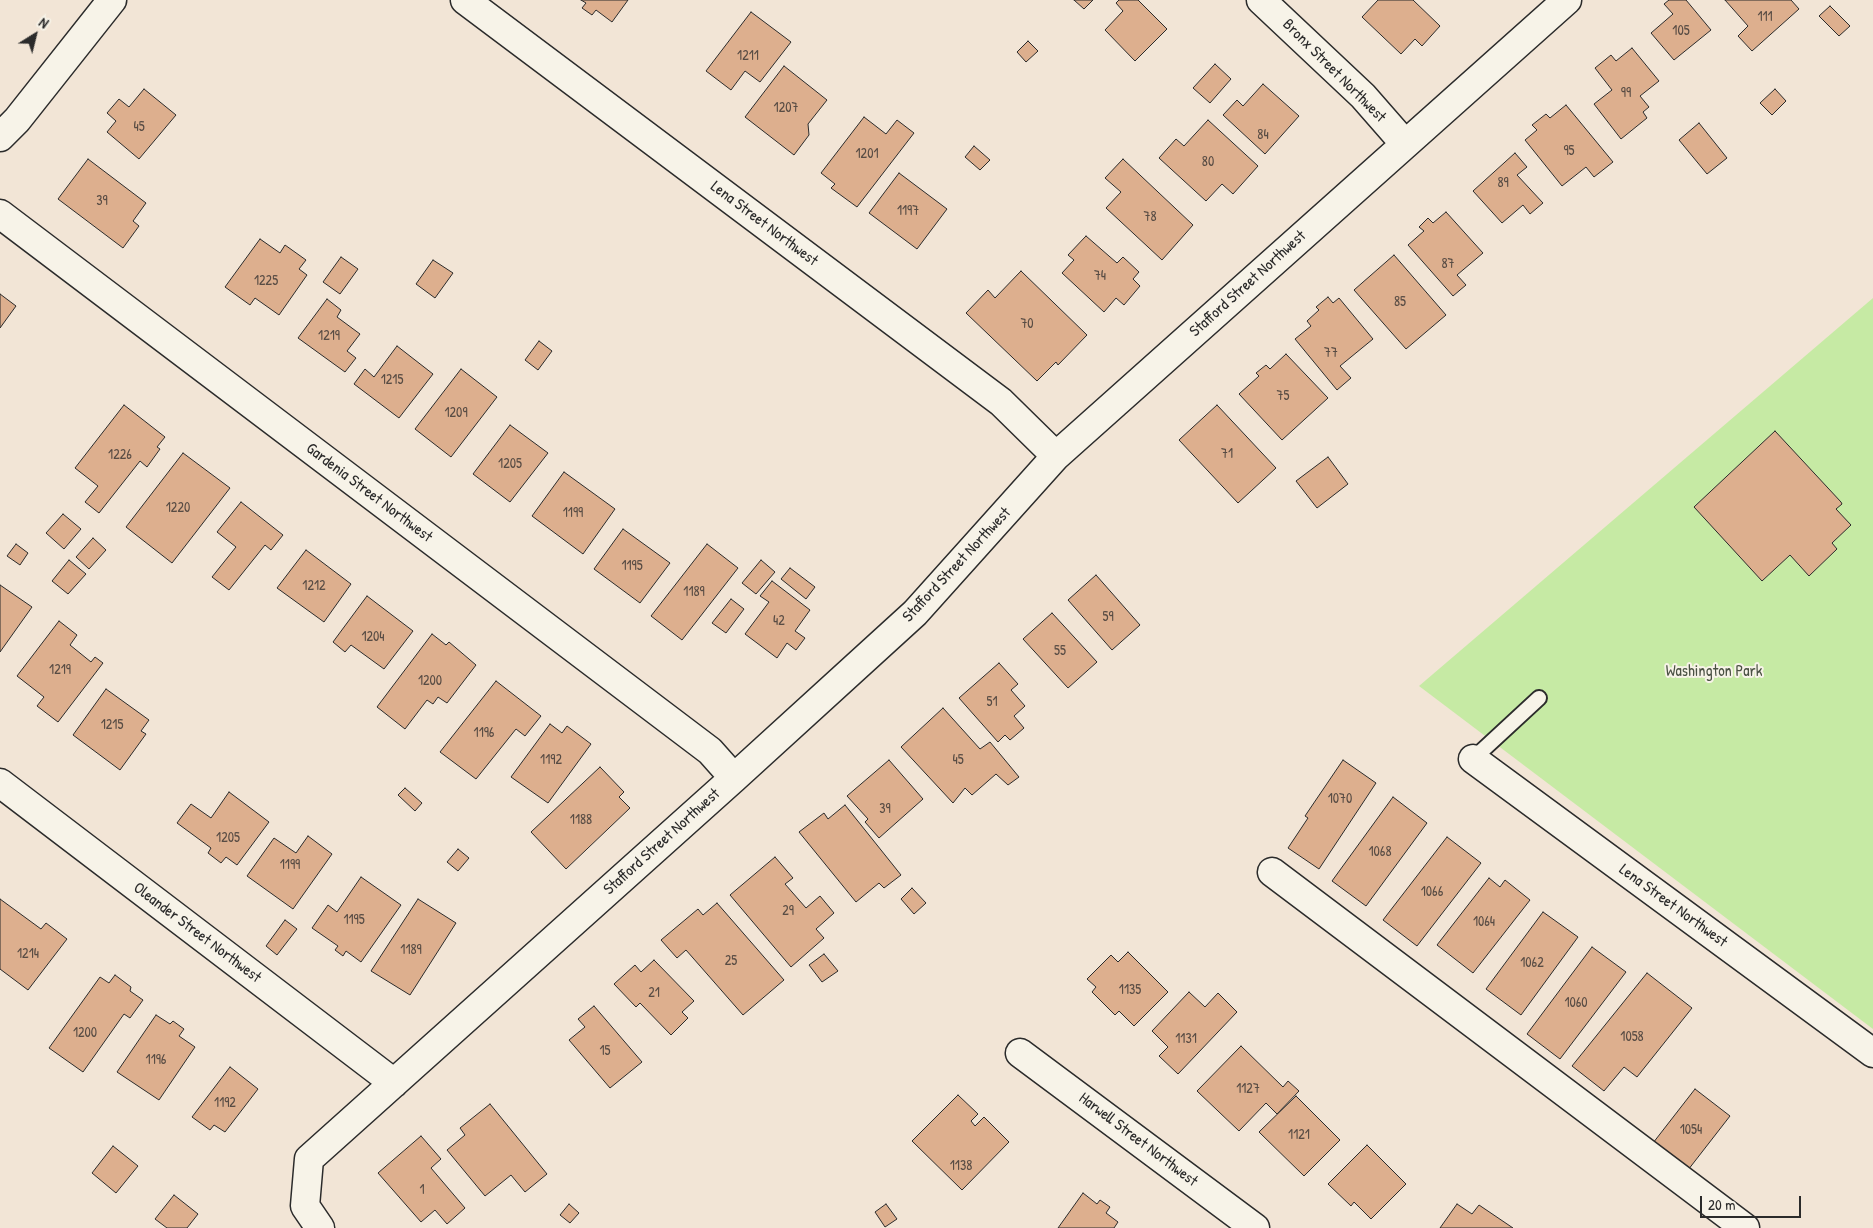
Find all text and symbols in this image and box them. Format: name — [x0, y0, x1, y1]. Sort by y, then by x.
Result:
house number: 111 — [1757, 9, 1773, 25]
north arrow — [10, 10, 60, 60]
text: N — [36, 13, 53, 32]
street label: Bronx Street Northwest — [1278, 15, 1390, 127]
house number: 105 — [1672, 23, 1690, 39]
house number: 1211 — [737, 48, 759, 64]
house number: 99 — [1621, 85, 1631, 101]
house number: 1207 — [774, 100, 798, 116]
house number: 45 — [133, 119, 145, 135]
house number: 84 — [1257, 127, 1269, 143]
house number: 95 — [1563, 143, 1575, 159]
house number: 1201 — [856, 146, 878, 162]
house number: 80 — [1202, 154, 1214, 170]
house number: 89 — [1497, 175, 1509, 191]
street label: Lena Street Northwest — [707, 177, 821, 271]
house number: 39 — [96, 193, 108, 209]
house number: 1197 — [897, 203, 919, 219]
house number: 78 — [1144, 209, 1156, 225]
street label: Stafford Street Northwest — [1186, 227, 1310, 341]
house number: 87 — [1442, 256, 1454, 272]
house number: 74 — [1094, 268, 1106, 284]
house number: 1225 — [254, 273, 278, 289]
house number: 85 — [1394, 294, 1406, 310]
house number: 70 — [1020, 316, 1034, 332]
house number: 1219 — [318, 328, 340, 344]
house number: 77 — [1324, 345, 1338, 361]
house number: 1215 — [381, 372, 403, 388]
house number: 75 — [1277, 388, 1289, 404]
house number: 1209 — [444, 405, 468, 421]
street label: Gardenia Street Northwest — [302, 439, 436, 547]
house number: 71 — [1221, 446, 1233, 462]
house number: 1226 — [108, 447, 132, 463]
house number: 1205 — [498, 456, 522, 472]
house number: 1220 — [166, 500, 190, 516]
street label: Stafford Street Northwest — [899, 504, 1015, 626]
house number: 1199 — [563, 505, 583, 521]
house number: 1195 — [621, 558, 643, 574]
house number: 1212 — [302, 578, 326, 594]
house number: 1189 — [683, 584, 705, 600]
house number: 59 — [1102, 609, 1114, 625]
house number: 42 — [773, 613, 785, 629]
house number: 1204 — [361, 629, 385, 645]
house number: 55 — [1054, 643, 1066, 659]
house number: 1219 — [49, 662, 71, 678]
park label: Washington Park — [1666, 662, 1762, 682]
house number: 1200 — [418, 673, 442, 689]
house number: 51 — [986, 694, 998, 710]
house number: 1215 — [101, 717, 123, 733]
house number: 1196 — [474, 725, 494, 741]
house number: 1192 — [540, 752, 562, 768]
house number: 45 — [952, 752, 964, 768]
street label: Stafford Street Northwest — [600, 785, 724, 899]
house number: 1070 — [1328, 791, 1352, 807]
house number: 39 — [879, 801, 891, 817]
house number: 1188 — [570, 812, 592, 828]
house number: 1205 — [216, 830, 240, 846]
house number: 1068 — [1368, 844, 1392, 860]
house number: 1199 — [280, 857, 300, 873]
street label: Lena Street Northwest — [1615, 860, 1731, 952]
street label: Oleander Street Northwest — [129, 879, 265, 987]
house number: 1066 — [1421, 884, 1443, 900]
house number: 29 — [782, 903, 794, 919]
house number: 1195 — [343, 912, 365, 928]
house number: 1064 — [1473, 914, 1495, 930]
house number: 1189 — [400, 942, 422, 958]
house number: 1214 — [17, 946, 39, 962]
house number: 25 — [725, 953, 737, 969]
house number: 1062 — [1520, 955, 1544, 971]
house number: 1135 — [1119, 982, 1141, 998]
house number: 21 — [648, 985, 660, 1001]
house number: 1060 — [1564, 995, 1588, 1011]
house number: 1200 — [73, 1025, 97, 1041]
house number: 1058 — [1620, 1029, 1644, 1045]
house number: 1131 — [1175, 1031, 1197, 1047]
house number: 15 — [599, 1043, 611, 1059]
house number: 1196 — [146, 1052, 166, 1068]
house number: 1127 — [1236, 1081, 1260, 1097]
street label: Harwell Street Northwest — [1075, 1089, 1201, 1191]
house number: 1192 — [214, 1095, 236, 1111]
house number: 1054 — [1680, 1122, 1702, 1138]
house number: 1121 — [1288, 1127, 1310, 1143]
house number: 1138 — [950, 1158, 972, 1174]
house number: 1 — [419, 1182, 425, 1198]
scale bar — [1703, 1186, 1804, 1218]
text: 20 m — [1708, 1194, 1735, 1215]

